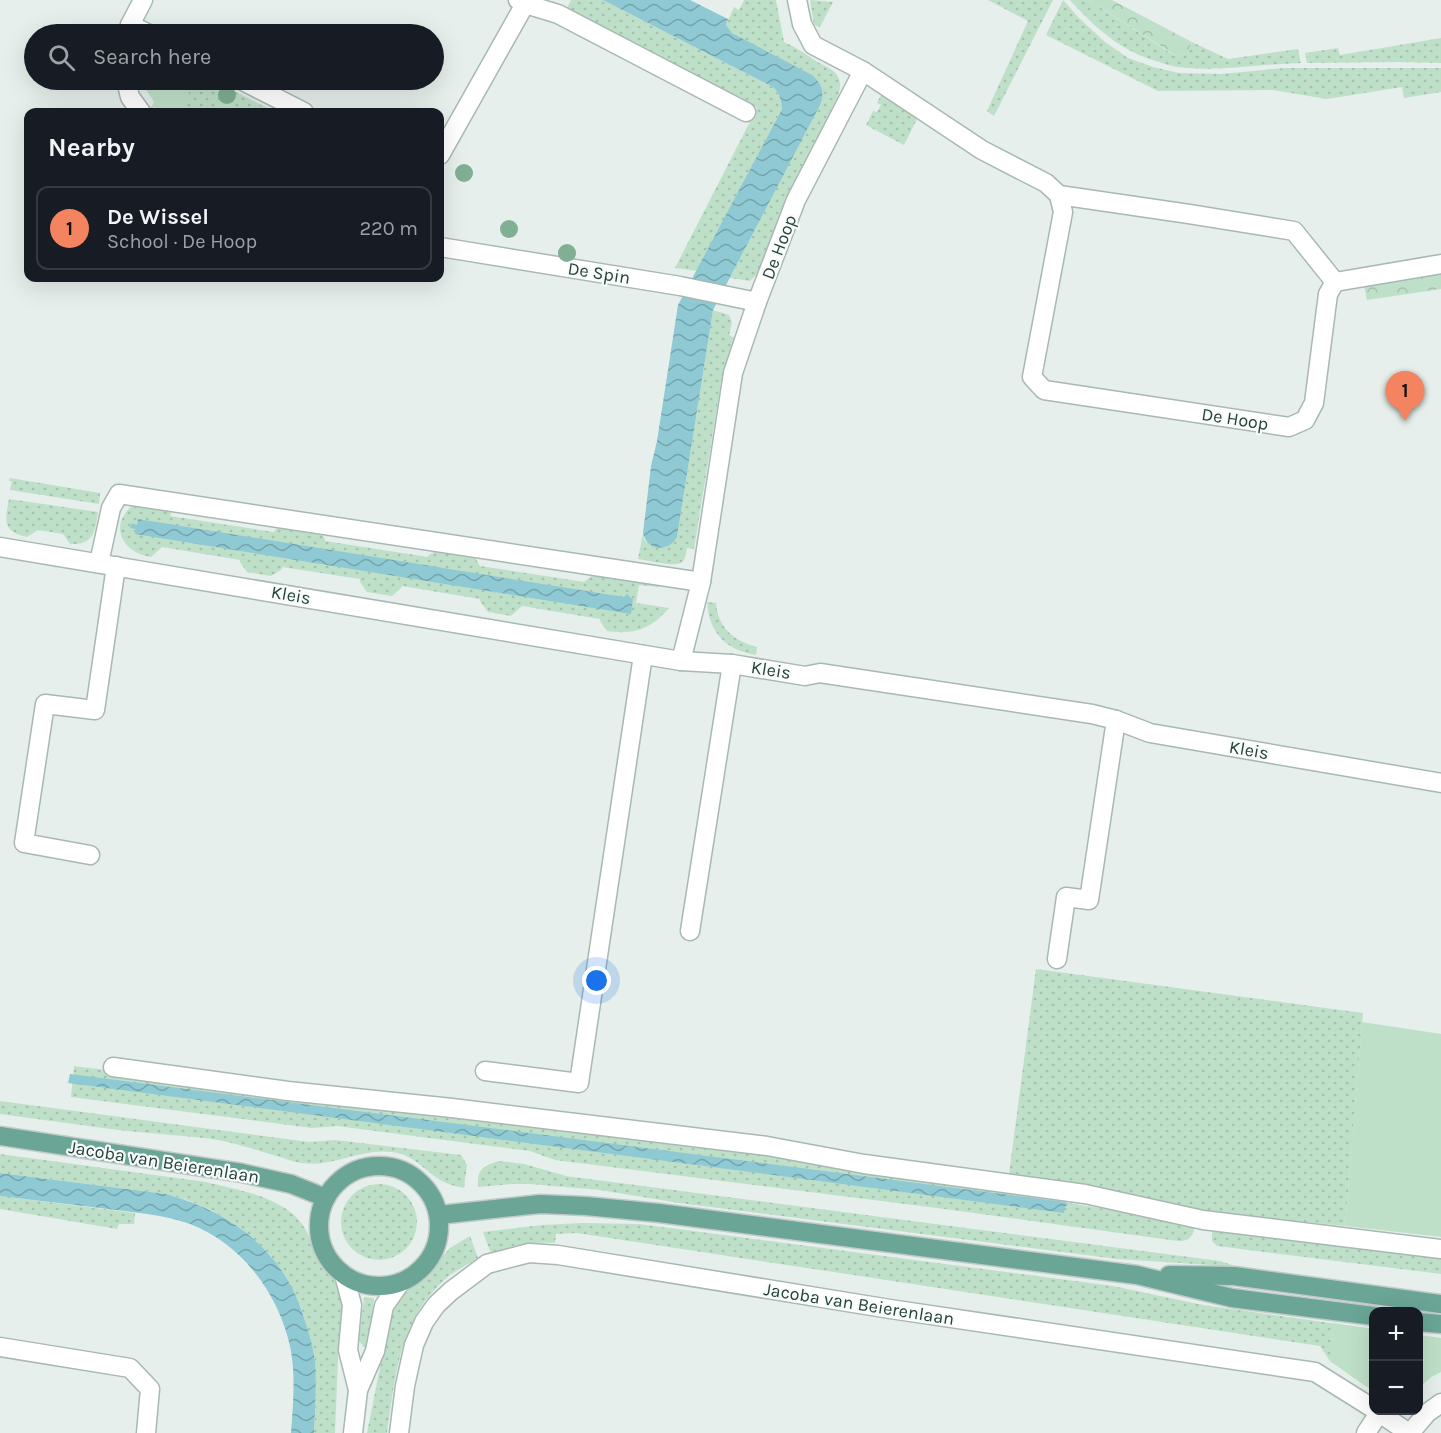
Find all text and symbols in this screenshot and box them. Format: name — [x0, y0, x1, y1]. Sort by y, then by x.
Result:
search box — [24, 24, 444, 90]
icon: search — [45, 41, 78, 74]
text: Search here — [93, 44, 211, 70]
text: Nearby — [48, 132, 135, 163]
text: De Wissel — [107, 204, 209, 230]
street label: De Hoop — [757, 211, 801, 283]
text: 1 — [66, 217, 73, 240]
text: 220 m — [359, 217, 418, 240]
text: School · De Hoop — [107, 230, 257, 253]
street label: De Spin — [566, 257, 632, 289]
pin: 1 — [1386, 372, 1424, 421]
street label: De Hoop — [1200, 403, 1270, 435]
street label: Kleis — [269, 581, 313, 609]
street label: Kleis — [750, 656, 792, 684]
street label: Kleis — [1227, 736, 1271, 764]
your location — [582, 966, 611, 995]
street label: Jacoba van Beierenlaan — [67, 1136, 261, 1188]
street label: Jacoba van Beierenlaan — [762, 1278, 956, 1330]
map controls — [1369, 1307, 1423, 1415]
button: + — [1369, 1307, 1423, 1361]
button: − — [1369, 1361, 1423, 1415]

